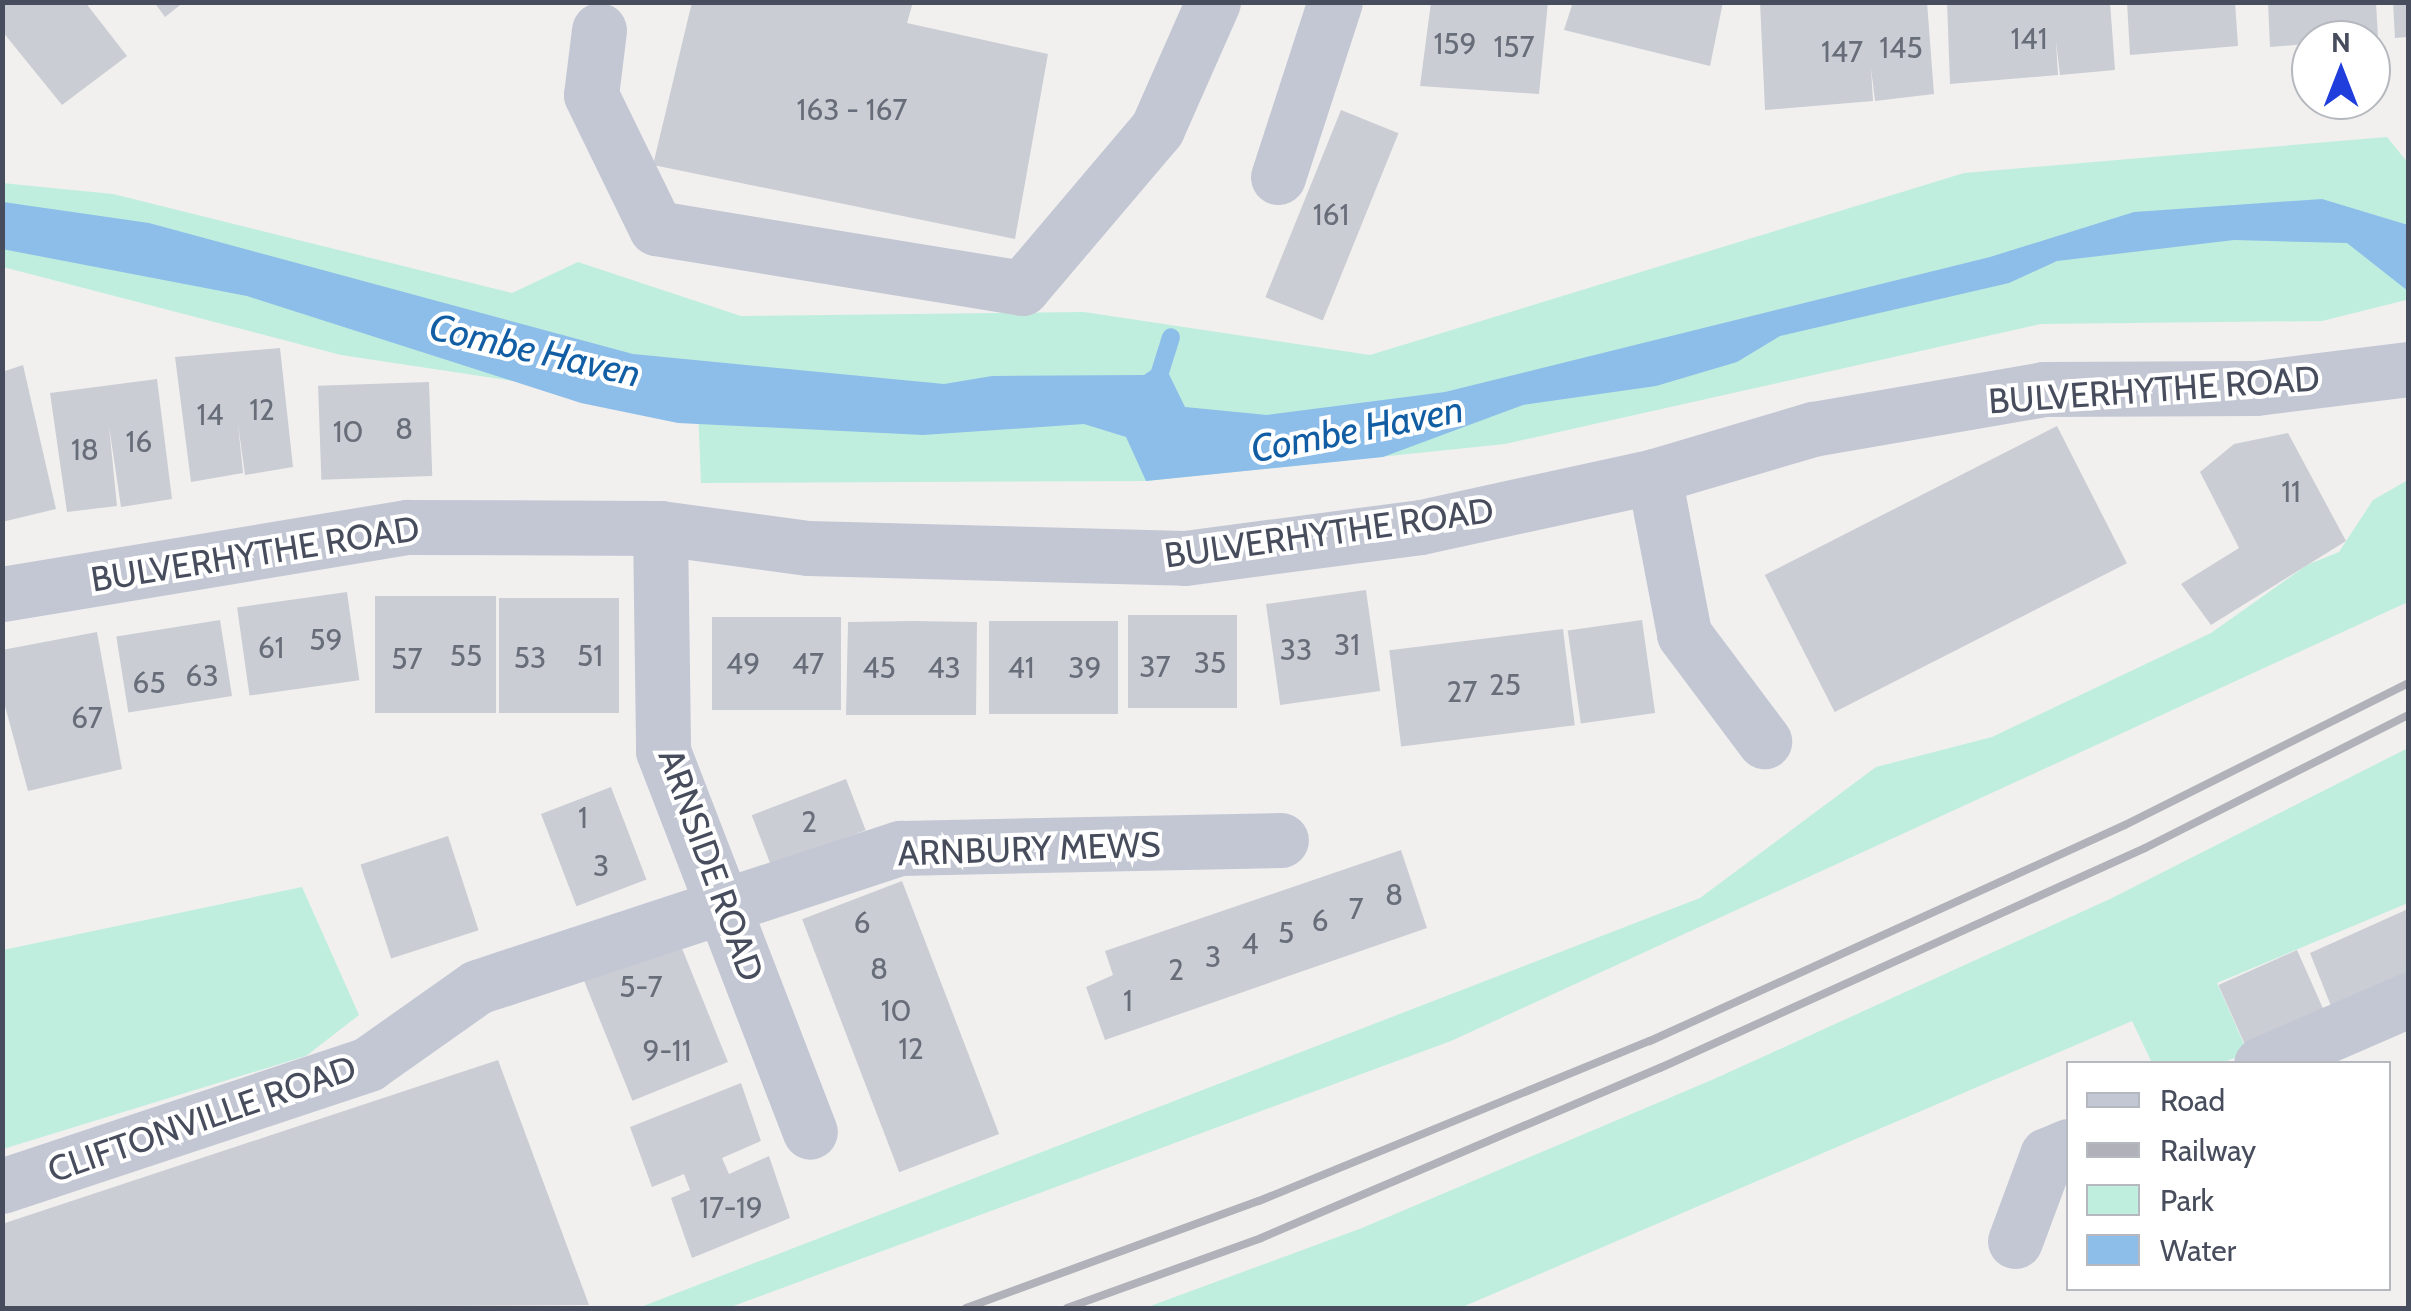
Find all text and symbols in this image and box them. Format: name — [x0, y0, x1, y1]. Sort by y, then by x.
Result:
north arrow — [2291, 20, 2391, 120]
house number: 141 — [2011, 21, 2047, 57]
text: N — [2331, 25, 2351, 59]
house number: 159 — [1433, 26, 1477, 62]
house number: 157 — [1493, 29, 1535, 65]
house number: 145 — [1879, 30, 1923, 66]
house number: 147 — [1821, 34, 1863, 70]
house number: 163 - 167 — [797, 92, 907, 128]
house number: 161 — [1313, 197, 1349, 233]
water label: Combe Haven — [425, 304, 645, 396]
street label: BULVERHYTHE ROAD — [1987, 357, 2321, 423]
water label: Combe Haven — [1247, 386, 1467, 472]
house number: 12 — [249, 392, 275, 428]
house number: 14 — [196, 397, 224, 433]
house number: 8 — [395, 411, 413, 447]
house number: 10 — [333, 414, 363, 450]
house number: 16 — [126, 424, 152, 460]
house number: 18 — [71, 432, 99, 468]
house number: 11 — [2281, 474, 2301, 510]
street label: BULVERHYTHE ROAD — [1162, 489, 1496, 577]
street label: BULVERHYTHE ROAD — [88, 507, 422, 601]
house number: 59 — [309, 622, 343, 658]
house number: 31 — [1334, 627, 1360, 663]
house number: 61 — [258, 630, 284, 666]
house number: 33 — [1280, 632, 1312, 668]
house number: 55 — [450, 638, 482, 674]
house number: 51 — [577, 638, 603, 674]
house number: 53 — [514, 640, 546, 676]
house number: 57 — [391, 641, 423, 677]
house number: 35 — [1194, 645, 1226, 681]
house number: 49 — [726, 646, 760, 682]
house number: 47 — [792, 646, 824, 682]
house number: 37 — [1139, 649, 1171, 685]
house number: 45 — [862, 650, 896, 686]
house number: 43 — [927, 650, 961, 686]
house number: 41 — [1007, 650, 1035, 686]
house number: 39 — [1068, 650, 1102, 686]
house number: 63 — [185, 658, 219, 694]
house number: 65 — [132, 665, 166, 701]
house number: 25 — [1489, 667, 1521, 703]
house number: 27 — [1447, 674, 1477, 710]
house number: 67 — [71, 700, 103, 736]
street label: ARNSIDE ROAD — [650, 743, 772, 987]
house number: 1 — [578, 800, 588, 836]
house number: 2 — [801, 804, 817, 840]
street label: ARNBURY MEWS — [897, 823, 1161, 875]
house number: 3 — [593, 848, 609, 884]
house number: 8 — [1385, 877, 1403, 913]
house number: 7 — [1348, 891, 1364, 927]
house number: 6 — [1311, 903, 1329, 939]
house number: 6 — [853, 905, 871, 941]
house number: 5 — [1278, 915, 1294, 951]
house number: 4 — [1241, 926, 1259, 962]
house number: 3 — [1205, 939, 1221, 975]
house number: 8 — [870, 951, 888, 987]
house number: 2 — [1168, 952, 1184, 988]
house number: 5-7 — [619, 969, 663, 1005]
house number: 1 — [1123, 983, 1133, 1019]
house number: 10 — [881, 993, 911, 1029]
house number: 12 — [898, 1031, 924, 1067]
house number: 9-11 — [643, 1033, 691, 1069]
street label: CLIFTONVILLE ROAD — [42, 1047, 362, 1191]
legend — [2066, 1061, 2391, 1291]
text: Road — [2160, 1082, 2225, 1119]
text: Railway — [2160, 1132, 2256, 1169]
text: Park — [2160, 1182, 2214, 1219]
house number: 17-19 — [699, 1190, 763, 1226]
text: Water — [2160, 1232, 2236, 1269]

